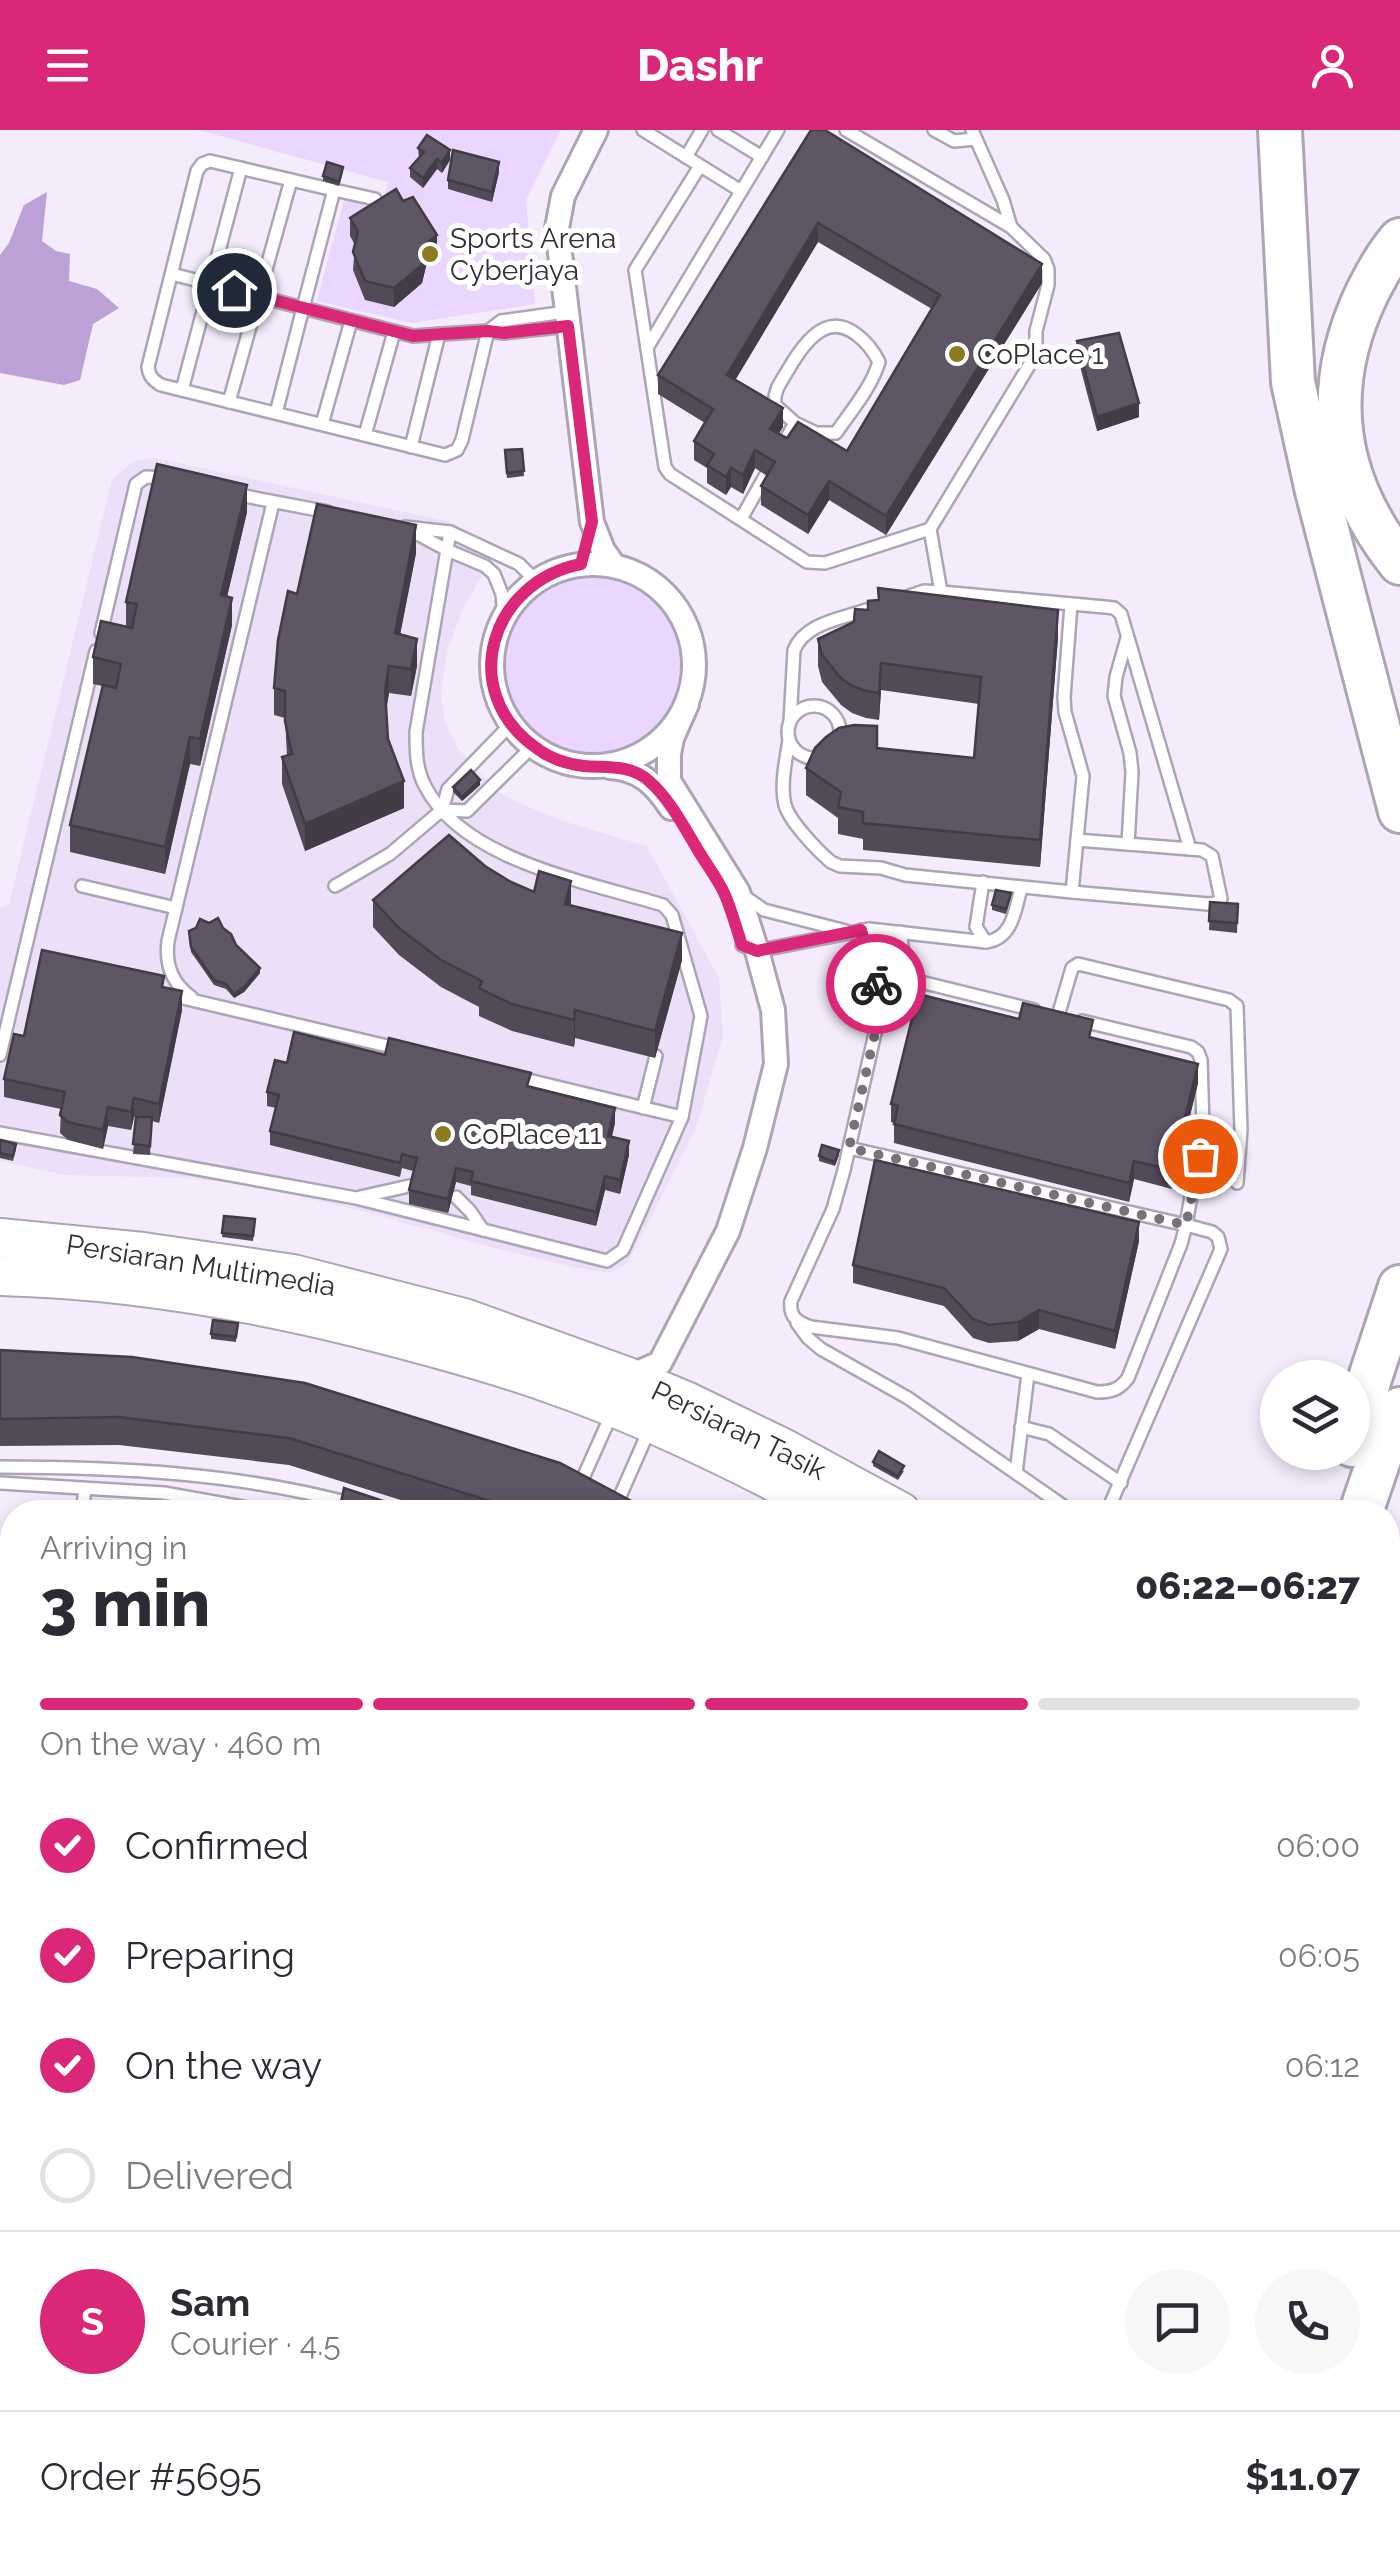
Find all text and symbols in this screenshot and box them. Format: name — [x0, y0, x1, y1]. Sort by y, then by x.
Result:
icon: menu — [40, 38, 95, 93]
icon: person — [1305, 38, 1360, 93]
text: Dashr — [637, 39, 763, 92]
place label: Sports Arena Cyberjaya — [450, 222, 616, 287]
marker: Sports Arena Cyberjaya — [419, 243, 441, 265]
pin — [192, 248, 277, 333]
icon: home — [207, 263, 262, 318]
place label: CoPlace 1 — [977, 338, 1104, 371]
marker: CoPlace 1 — [946, 343, 968, 365]
courier — [826, 934, 926, 1034]
icon: bike — [849, 957, 904, 1012]
pin — [1158, 1114, 1243, 1199]
place label: CoPlace 11 — [463, 1118, 602, 1151]
marker: CoPlace 11 — [432, 1123, 454, 1145]
icon: bag — [1173, 1129, 1228, 1184]
street label: Persiaran Multimedia — [64, 1228, 338, 1303]
map controls — [1260, 1360, 1370, 1470]
button: layers — [1260, 1360, 1370, 1470]
street label: Persiaran Tasik — [646, 1374, 831, 1487]
text: Arriving in — [40, 1529, 187, 1566]
text: 06:22–06:27 — [1135, 1563, 1360, 1608]
text: 3 min — [40, 1565, 210, 1641]
text: On the way · 460 m — [40, 1725, 321, 1762]
icon: check — [40, 1818, 95, 1873]
text: Confirmed — [125, 1823, 309, 1868]
text: 06:00 — [1276, 1827, 1360, 1864]
icon: check — [40, 1928, 95, 1983]
text: Preparing — [125, 1933, 295, 1978]
text: 06:05 — [1278, 1937, 1360, 1974]
icon: check — [40, 2038, 95, 2093]
text: On the way — [125, 2043, 322, 2088]
text: 06:12 — [1285, 2047, 1360, 2084]
text: Delivered — [125, 2153, 294, 2198]
button: chat — [1125, 2269, 1230, 2374]
button: phone — [1255, 2269, 1360, 2374]
text: Sam — [170, 2280, 250, 2325]
text: S — [81, 2299, 104, 2344]
text: Courier · 4.5 — [170, 2325, 341, 2362]
text: Order #5695 — [40, 2454, 262, 2499]
text: $11.07 — [1245, 2454, 1360, 2499]

